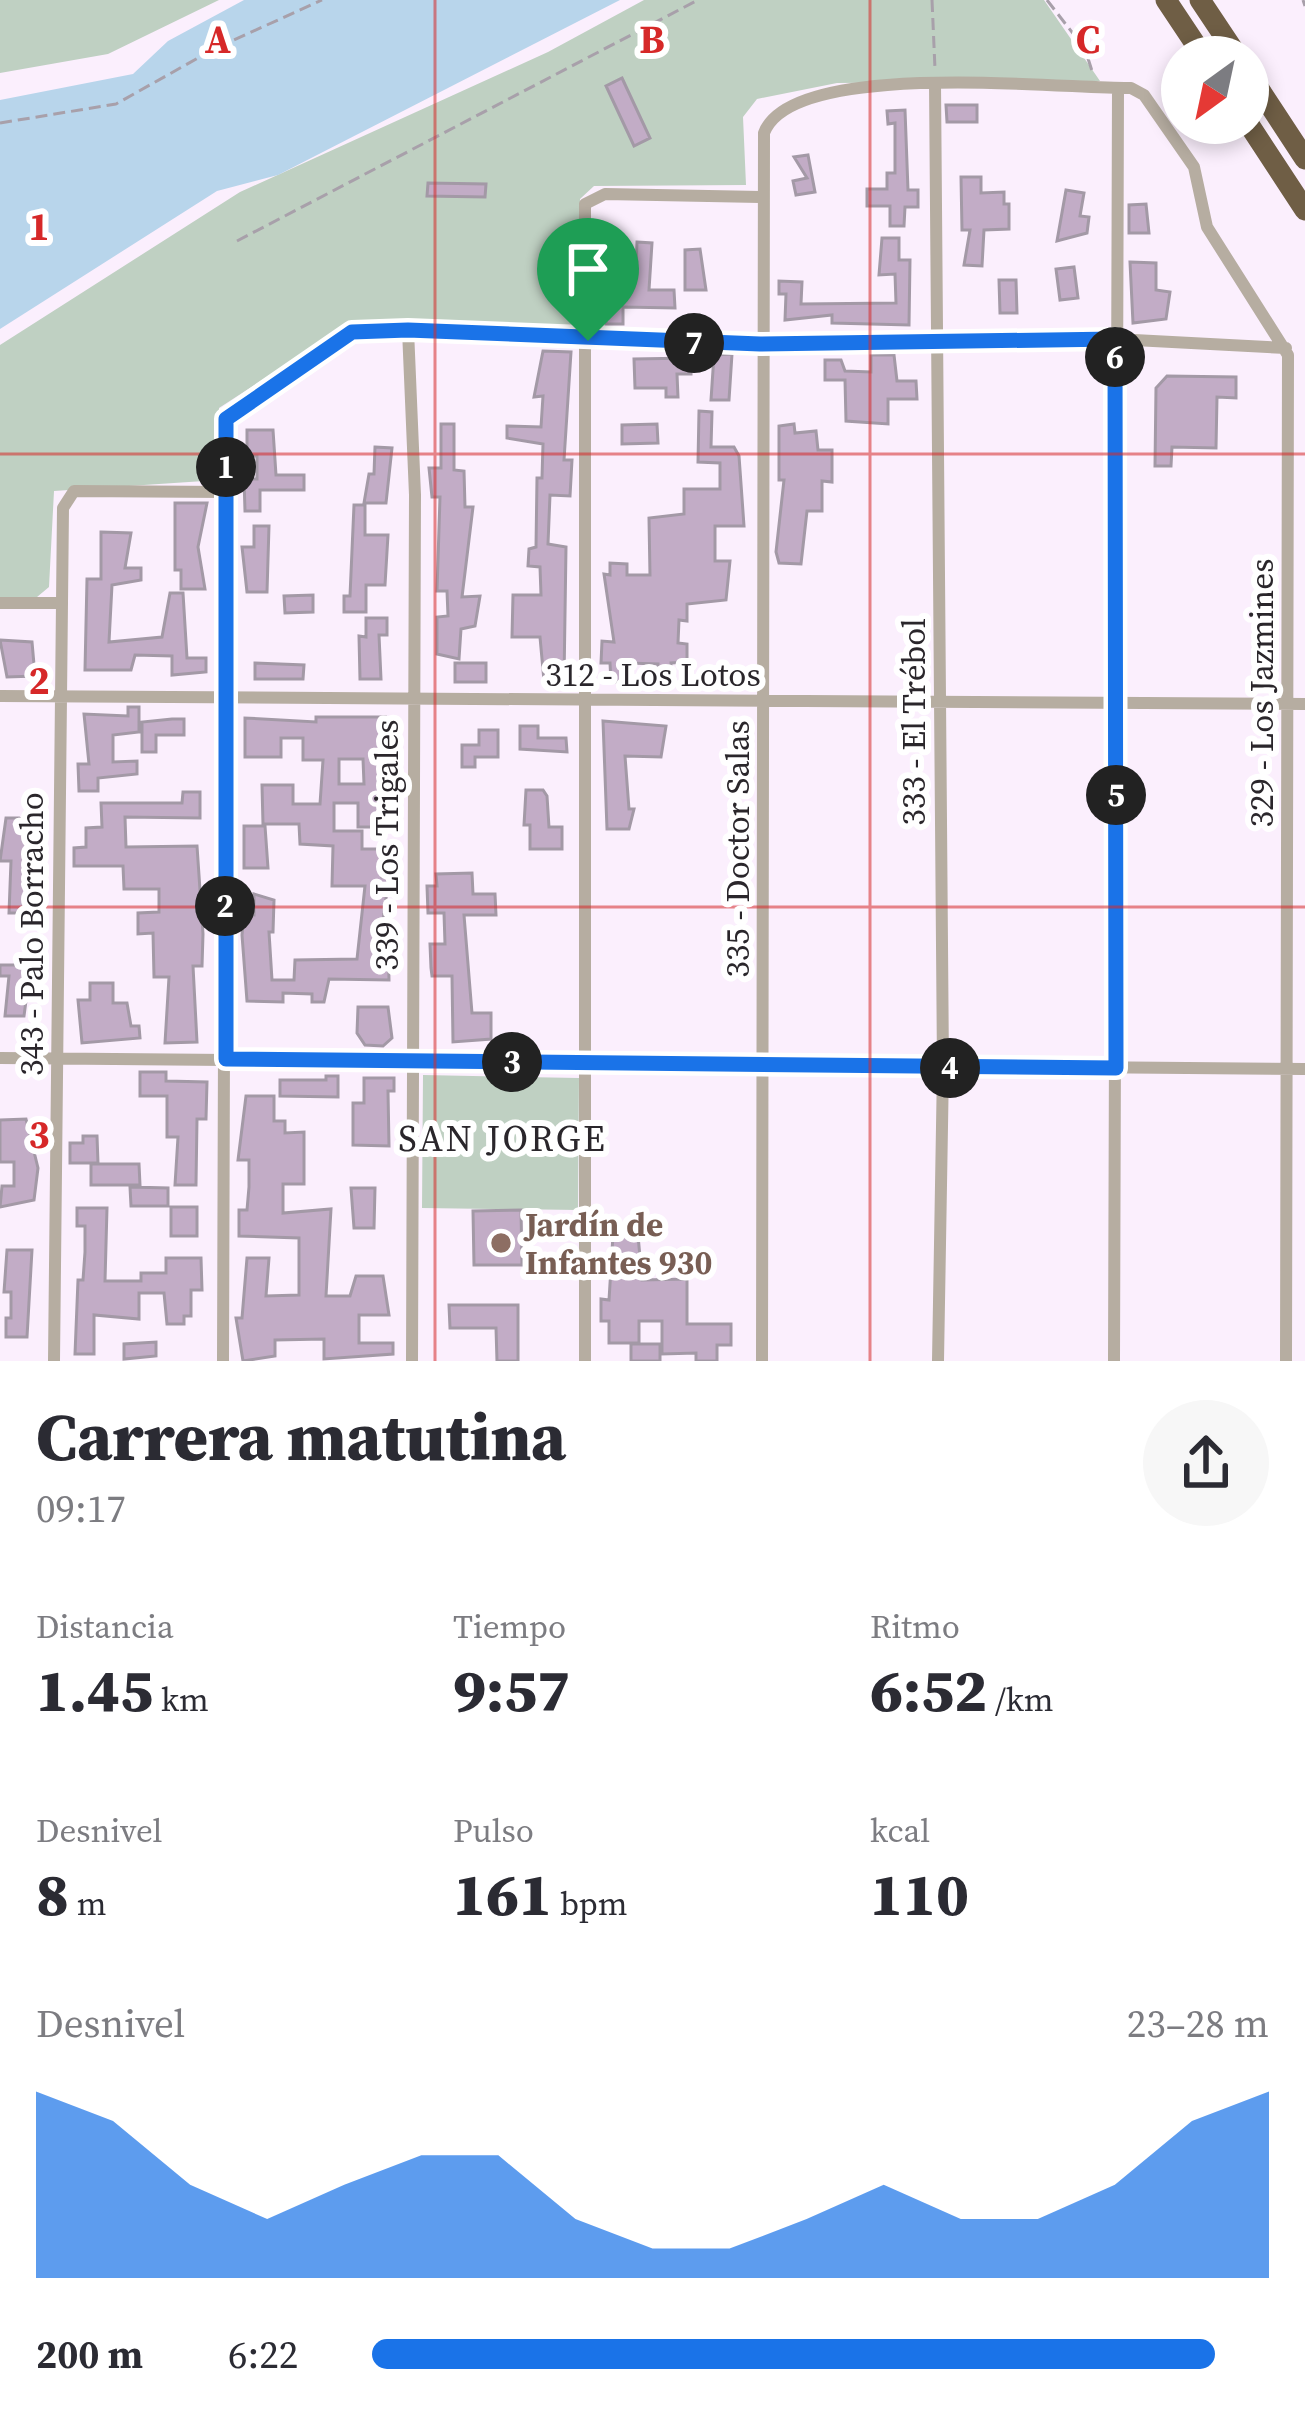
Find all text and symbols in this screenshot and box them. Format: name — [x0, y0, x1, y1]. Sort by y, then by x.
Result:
text: A — [205, 13, 231, 66]
text: B — [639, 13, 665, 66]
text: C — [1076, 13, 1100, 66]
north arrow — [1161, 36, 1269, 144]
map controls — [1161, 36, 1269, 144]
text: 1 — [28, 200, 50, 253]
pin — [537, 218, 639, 341]
icon: arrive — [555, 236, 621, 302]
pin: 7 — [664, 313, 724, 373]
text: 7 — [685, 320, 703, 365]
pin: 6 — [1085, 327, 1145, 387]
text: 6 — [1106, 334, 1124, 379]
pin: 1 — [196, 437, 256, 497]
text: 1 — [217, 444, 235, 489]
street label: 329 - Los Jazmines — [1239, 558, 1284, 828]
street label: 333 - El Trébol — [891, 618, 936, 826]
street label: 312 - Los Lotos — [545, 652, 761, 697]
text: 2 — [28, 654, 50, 707]
street label: 339 - Los Trigales — [364, 719, 409, 971]
street label: 335 - Doctor Salas — [715, 720, 760, 978]
pin: 5 — [1086, 765, 1146, 825]
text: 5 — [1107, 772, 1125, 817]
street label: 343 - Palo Borracho — [9, 792, 54, 1076]
pin: 2 — [195, 876, 255, 936]
text: 2 — [216, 883, 234, 928]
pin: 3 — [482, 1032, 542, 1092]
pin: 4 — [920, 1038, 980, 1098]
text: 3 — [503, 1039, 521, 1084]
text: 4 — [941, 1045, 959, 1090]
text: 3 — [28, 1108, 50, 1161]
district label: SAN JORGE — [398, 1114, 608, 1163]
place label: Jardín de Infantes 930 — [523, 1202, 712, 1285]
marker: Jardín de Infantes 930 — [488, 1230, 514, 1256]
text: Carrera matutina — [36, 1392, 566, 1482]
button: share — [1143, 1400, 1269, 1526]
text: 09:17 — [36, 1482, 126, 1535]
text: Distancia — [36, 1604, 174, 1649]
text: Tiempo — [453, 1604, 566, 1649]
text: Ritmo — [870, 1604, 960, 1649]
text: 1.45 — [36, 1649, 153, 1731]
text: 9:57 — [453, 1649, 570, 1731]
text: 6:52 — [870, 1649, 987, 1731]
text: km — [153, 1677, 209, 1722]
text: /km — [987, 1677, 1054, 1722]
text: Desnivel — [36, 1808, 162, 1853]
text: Pulso — [453, 1808, 534, 1853]
text: kcal — [870, 1808, 930, 1853]
text: 8 — [36, 1853, 69, 1935]
text: 161 — [453, 1853, 552, 1935]
text: 110 — [870, 1853, 969, 1935]
text: m — [69, 1881, 107, 1926]
text: bpm — [552, 1881, 628, 1926]
text: Desnivel — [36, 1997, 185, 2050]
text: 23–28 m — [1127, 1997, 1269, 2050]
text: 200 m — [36, 2328, 143, 2381]
text: 6:22 — [228, 2328, 298, 2381]

